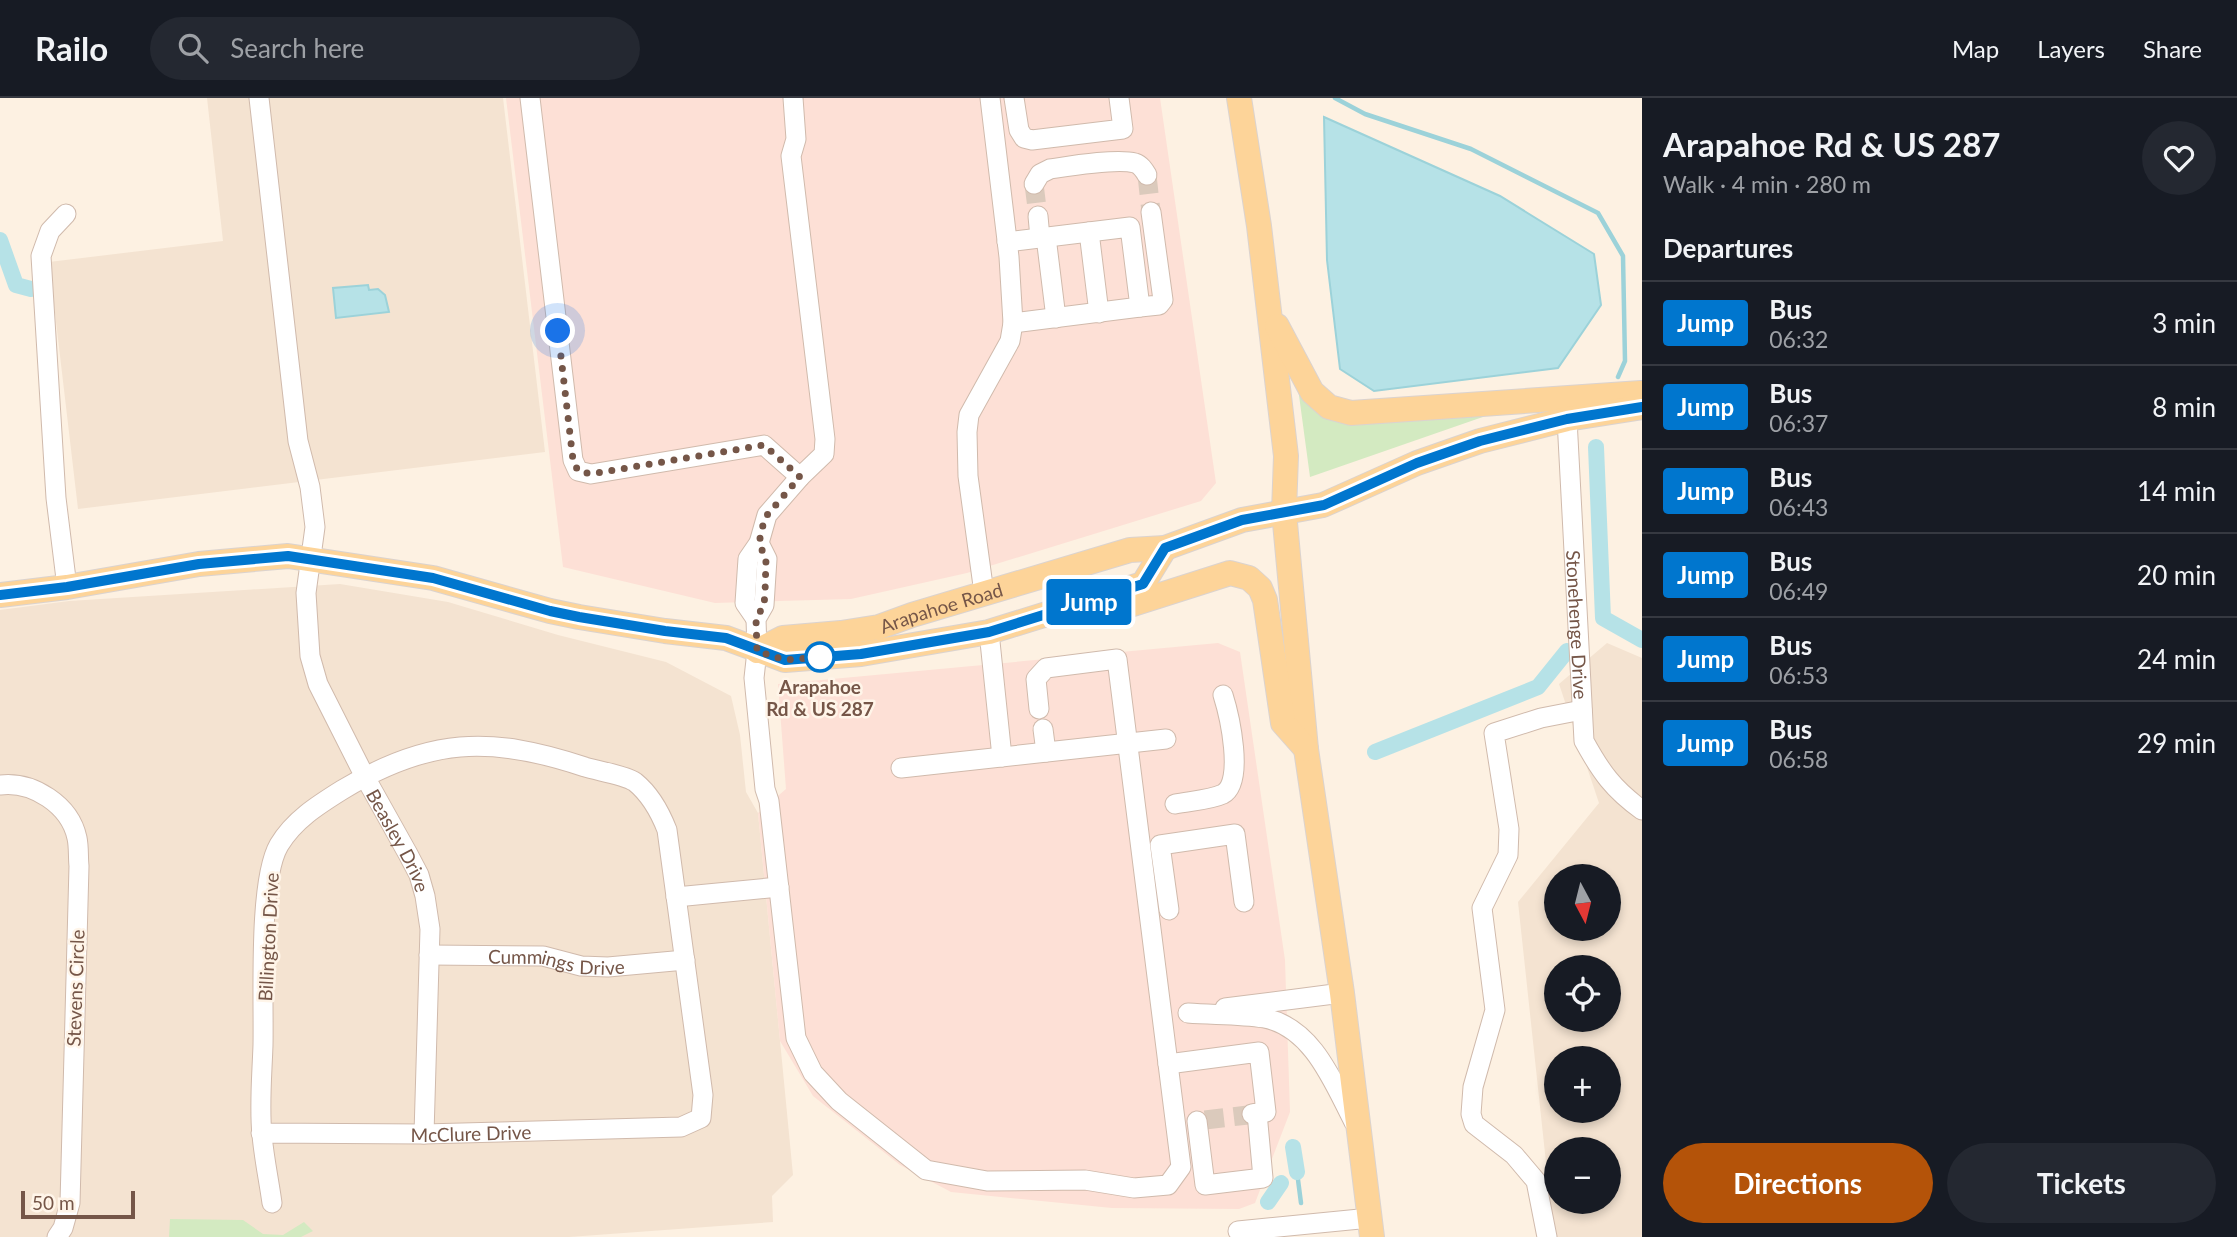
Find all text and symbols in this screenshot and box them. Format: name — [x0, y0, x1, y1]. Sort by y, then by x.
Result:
search box — [150, 17, 640, 80]
text: Railo — [35, 28, 108, 68]
icon: search — [174, 29, 212, 67]
text: Search here — [230, 32, 364, 64]
text: Map — [1952, 34, 1999, 63]
text: Layers — [2037, 34, 2105, 63]
text: Share — [2143, 34, 2202, 63]
button: heart — [2142, 121, 2216, 195]
text: Arapahoe Rd & US 287 — [1663, 124, 2000, 164]
text: Walk · 4 min · 280 m — [1663, 170, 1871, 198]
text: Departures — [1663, 232, 1793, 264]
text: Bus — [1769, 293, 1812, 325]
text: 3 min — [2152, 307, 2216, 339]
text: Jump — [1677, 308, 1734, 337]
your location — [540, 313, 575, 348]
text: 06:32 — [1769, 325, 1828, 353]
text: Bus — [1769, 377, 1812, 409]
text: 8 min — [2152, 391, 2216, 423]
text: Jump — [1677, 392, 1734, 421]
text: 06:37 — [1769, 409, 1828, 437]
text: Bus — [1769, 461, 1812, 493]
text: 14 min — [2137, 475, 2216, 507]
text: Jump — [1677, 476, 1734, 505]
text: 06:43 — [1769, 493, 1828, 521]
text: Bus — [1769, 545, 1812, 577]
street label: Stonehenge Drive — [1562, 550, 1593, 700]
text: 20 min — [2137, 559, 2216, 591]
text: Jump — [1677, 560, 1734, 589]
street label: Arapahoe Road — [876, 577, 1005, 637]
text: 06:49 — [1769, 577, 1828, 605]
line badge: Jump — [1040, 579, 1138, 625]
text: Jump — [1060, 587, 1118, 616]
text: Bus — [1769, 629, 1812, 661]
marker: Arapahoe Rd & US 287 — [805, 642, 835, 672]
text: 24 min — [2137, 643, 2216, 675]
text: Jump — [1677, 644, 1734, 673]
text: 06:53 — [1769, 661, 1828, 689]
place label: Arapahoe Rd & US 287 — [766, 675, 874, 720]
text: Bus — [1769, 713, 1812, 745]
text: 29 min — [2137, 727, 2216, 759]
text: Jump — [1677, 728, 1734, 757]
text: 06:58 — [1769, 745, 1828, 773]
street label: Beasley Drive — [362, 784, 435, 894]
north arrow — [1544, 864, 1620, 942]
map controls — [1544, 864, 1621, 1214]
street label: Billington Drive — [253, 872, 283, 1002]
street label: Stevens Circle — [61, 929, 89, 1047]
street label: Cummings Drive — [488, 944, 626, 979]
button: locate — [1544, 955, 1621, 1032]
button: + — [1544, 1046, 1621, 1123]
street label: McClure Drive — [411, 1120, 532, 1146]
button: − — [1544, 1137, 1621, 1214]
button: Directions — [1663, 1143, 1933, 1223]
button: Tickets — [1947, 1143, 2216, 1223]
scale bar — [21, 1188, 135, 1220]
text: 50 m — [32, 1191, 75, 1214]

